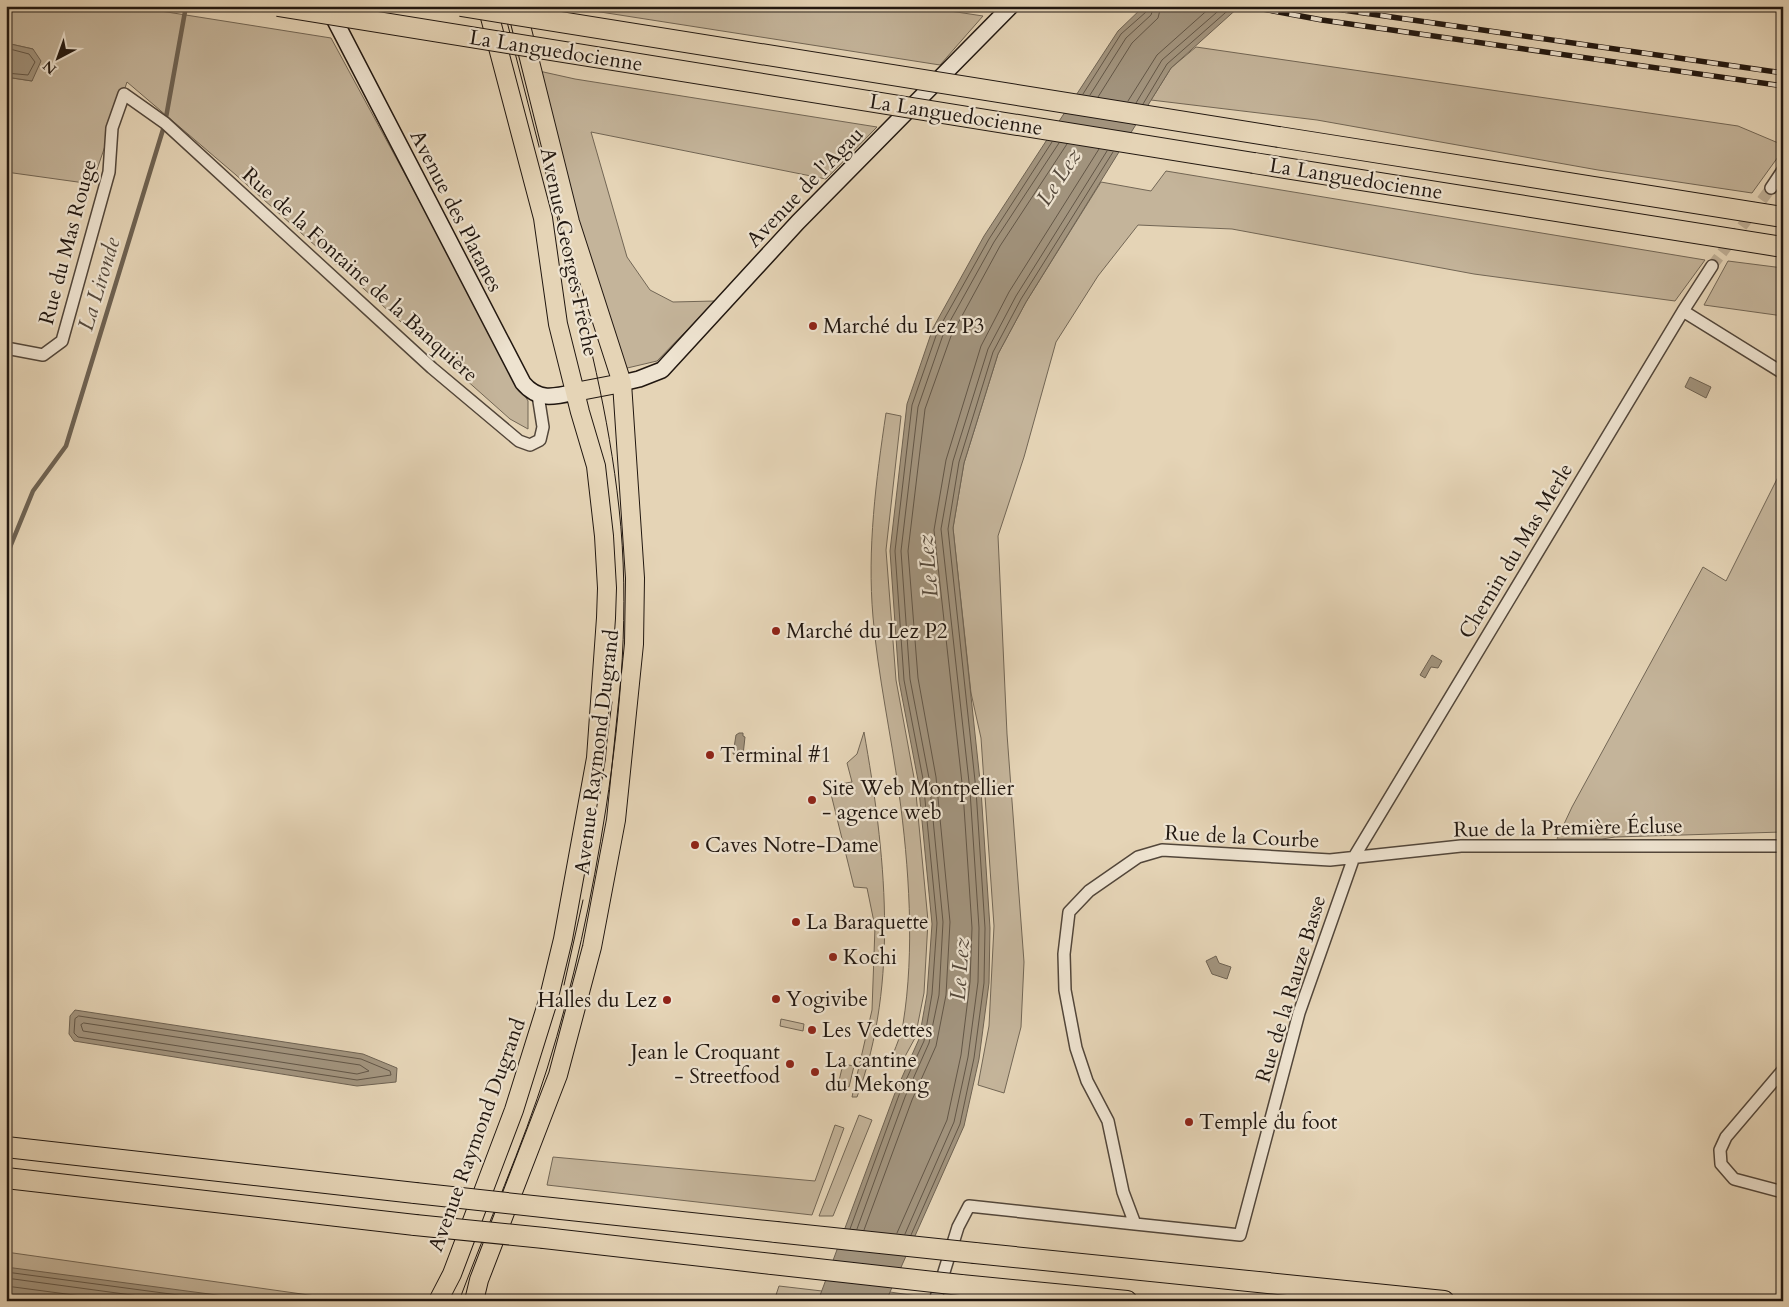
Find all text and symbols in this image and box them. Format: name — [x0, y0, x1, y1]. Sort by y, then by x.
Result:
street label: La Languedocienne — [467, 23, 645, 79]
north arrow — [32, 32, 82, 82]
text: N — [39, 56, 61, 79]
street label: La Languedocienne — [867, 87, 1045, 143]
street label: Avenue de l'Agau — [740, 120, 870, 254]
street label: Avenue des Platanes — [403, 125, 509, 297]
water label: Le Lez — [1029, 142, 1089, 212]
street label: Avenue Georges Frêche — [533, 145, 605, 359]
street label: La Languedocienne — [1267, 151, 1445, 207]
street label: Rue du Mas Rouge — [32, 156, 104, 328]
street label: Rue de la Fontaine de la Banquière — [236, 161, 484, 389]
water label: La Lironde — [71, 233, 128, 334]
place label: Marché du Lez P3 — [823, 312, 985, 341]
marker: Marché du Lez P3 — [807, 320, 819, 332]
street label: Chemin du Mas Merle — [1452, 458, 1580, 644]
water label: Le Lez — [910, 533, 946, 599]
place label: Marché du Lez P2 — [786, 617, 948, 646]
marker: Marché du Lez P2 — [770, 625, 782, 637]
street label: Avenue Raymond Dugrand — [568, 628, 626, 876]
place label: Terminal #1 — [720, 741, 831, 770]
marker: Terminal #1 — [704, 749, 716, 761]
place label: Site Web Montpellier - agence web — [822, 774, 1014, 827]
marker: Site Web Montpellier - agence web — [806, 794, 818, 806]
street label: Rue de la Première Écluse — [1453, 812, 1683, 844]
street label: Rue de la Courbe — [1164, 818, 1320, 856]
place label: Caves Notre-Dame — [705, 831, 879, 860]
marker: Caves Notre-Dame — [689, 839, 701, 851]
street label: Rue de la Rauze Basse — [1249, 892, 1333, 1086]
place label: La Baraquette — [806, 908, 929, 937]
marker: La Baraquette — [790, 916, 802, 928]
water label: Le Lez — [943, 936, 977, 1001]
place label: Kochi — [843, 943, 897, 972]
marker: Kochi — [827, 951, 839, 963]
place label: Yogivibe — [786, 985, 868, 1014]
place label: Halles du Lez — [538, 986, 658, 1015]
marker: Yogivibe — [770, 993, 782, 1005]
marker: Halles du Lez — [661, 994, 673, 1006]
street label: Avenue Raymond Dugrand — [421, 1014, 533, 1256]
place label: Les Vedettes — [822, 1016, 932, 1045]
marker: Les Vedettes — [806, 1024, 818, 1036]
place label: Jean le Croquant - Streetfood — [628, 1038, 780, 1091]
place label: La cantine du Mekong — [825, 1046, 929, 1099]
marker: Jean le Croquant - Streetfood — [784, 1058, 796, 1070]
marker: La cantine du Mekong — [809, 1066, 821, 1078]
place label: Temple du foot — [1199, 1108, 1338, 1137]
marker: Temple du foot — [1183, 1116, 1195, 1128]

